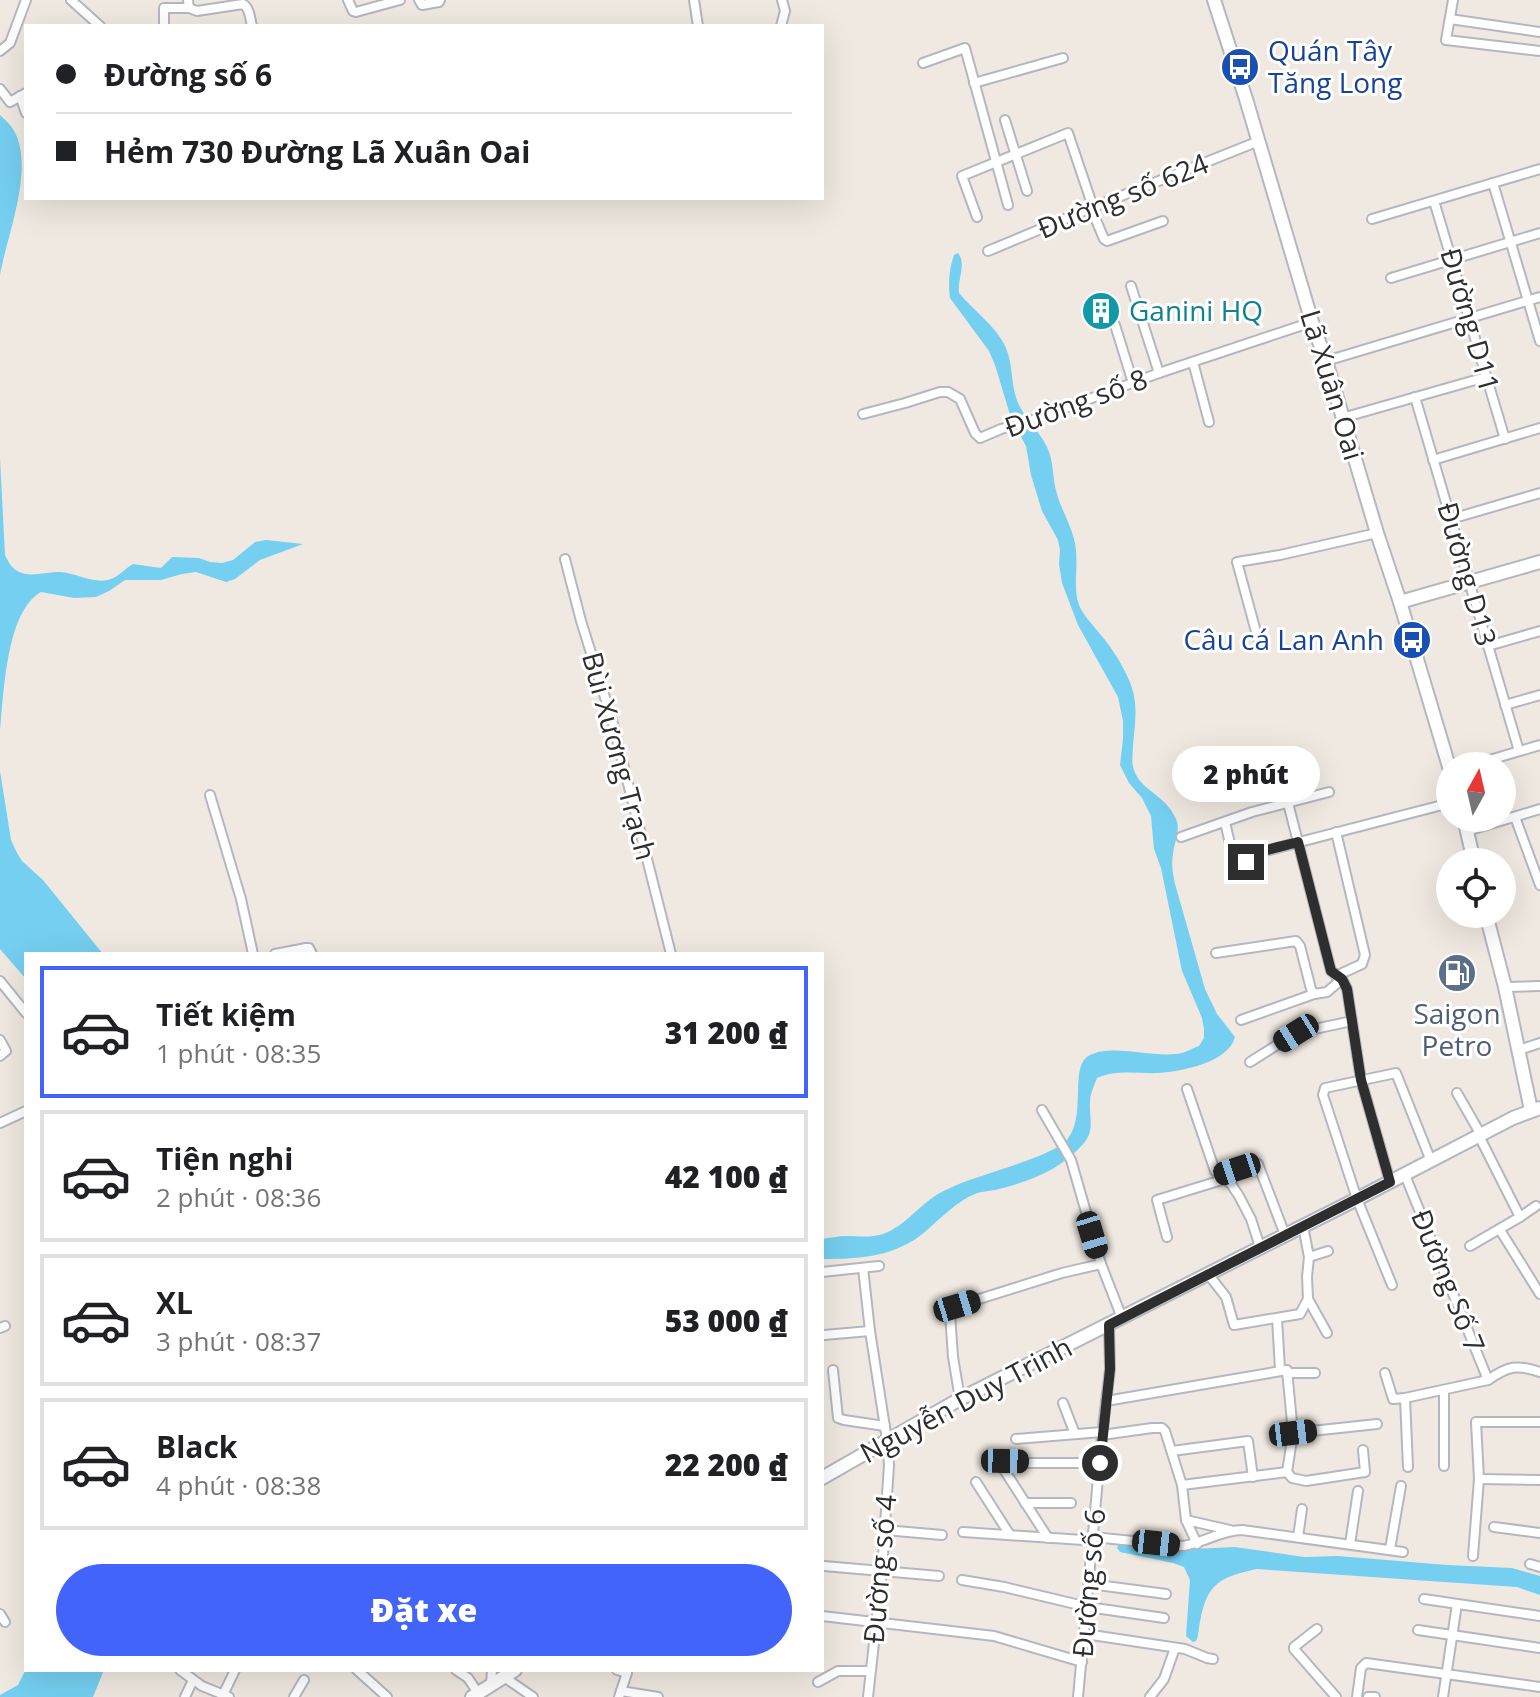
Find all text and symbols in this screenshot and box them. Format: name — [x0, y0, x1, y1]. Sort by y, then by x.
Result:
place label: Quán Tây Tăng Long — [1268, 31, 1402, 101]
bus stop icon: Quán Tây Tăng Long — [1219, 46, 1261, 88]
text: Đường số 6 — [104, 54, 272, 95]
text: Hẻm 730 Đường Lã Xuân Oai — [104, 131, 530, 172]
street label: Đường số 624 — [1032, 144, 1214, 247]
street label: Đường D11 — [1432, 243, 1510, 396]
building icon: Ganini HQ — [1080, 290, 1122, 332]
place label: Ganini HQ — [1129, 291, 1263, 329]
street label: Lã Xuân Oai — [1292, 305, 1374, 464]
street label: Đường số 8 — [999, 359, 1152, 445]
street label: Đường D13 — [1429, 497, 1507, 650]
bus stop icon: Câu cá Lan Anh — [1391, 619, 1433, 661]
place label: Câu cá Lan Anh — [1183, 620, 1384, 658]
street label: Bùi Xương Trạch — [574, 647, 666, 864]
callout: 2 phút — [1172, 746, 1320, 802]
north arrow — [1436, 752, 1516, 832]
map controls — [1436, 752, 1516, 928]
text: 2 phút — [1203, 756, 1289, 792]
route end — [1228, 844, 1264, 880]
button: locate — [1436, 848, 1516, 928]
fuel station icon: Saigon Petro — [1436, 952, 1478, 994]
text: Tiết kiệm — [156, 994, 296, 1035]
place label: Saigon Petro — [1413, 994, 1501, 1064]
icon: car — [60, 996, 132, 1068]
car — [1269, 1010, 1323, 1056]
text: 31 200 ₫ — [665, 1012, 788, 1053]
text: 1 phút · 08:35 — [156, 1035, 321, 1071]
text: Tiện nghi — [156, 1138, 293, 1179]
icon: car — [60, 1140, 132, 1212]
car — [1210, 1150, 1264, 1188]
text: 42 100 ₫ — [665, 1156, 788, 1197]
text: 2 phút · 08:36 — [156, 1179, 321, 1215]
street label: Đường Số 7 — [1403, 1203, 1495, 1358]
car — [1074, 1209, 1110, 1261]
text: XL — [156, 1282, 193, 1323]
icon: car — [60, 1284, 132, 1356]
car — [931, 1288, 983, 1324]
text: 53 000 ₫ — [665, 1300, 788, 1341]
text: 3 phút · 08:37 — [156, 1323, 321, 1359]
street label: Nguyễn Duy Trinh — [853, 1327, 1078, 1471]
car — [1268, 1418, 1318, 1448]
text: Black — [156, 1426, 237, 1467]
icon: car — [60, 1428, 132, 1500]
text: 22 200 ₫ — [665, 1444, 788, 1485]
route start — [1082, 1445, 1118, 1481]
car — [981, 1449, 1029, 1473]
text: 4 phút · 08:38 — [156, 1467, 321, 1503]
street label: Đường số 4 — [854, 1493, 904, 1645]
street label: Đường số 6 — [1063, 1507, 1113, 1659]
car — [1131, 1529, 1181, 1557]
button: Đặt xe — [56, 1564, 792, 1656]

